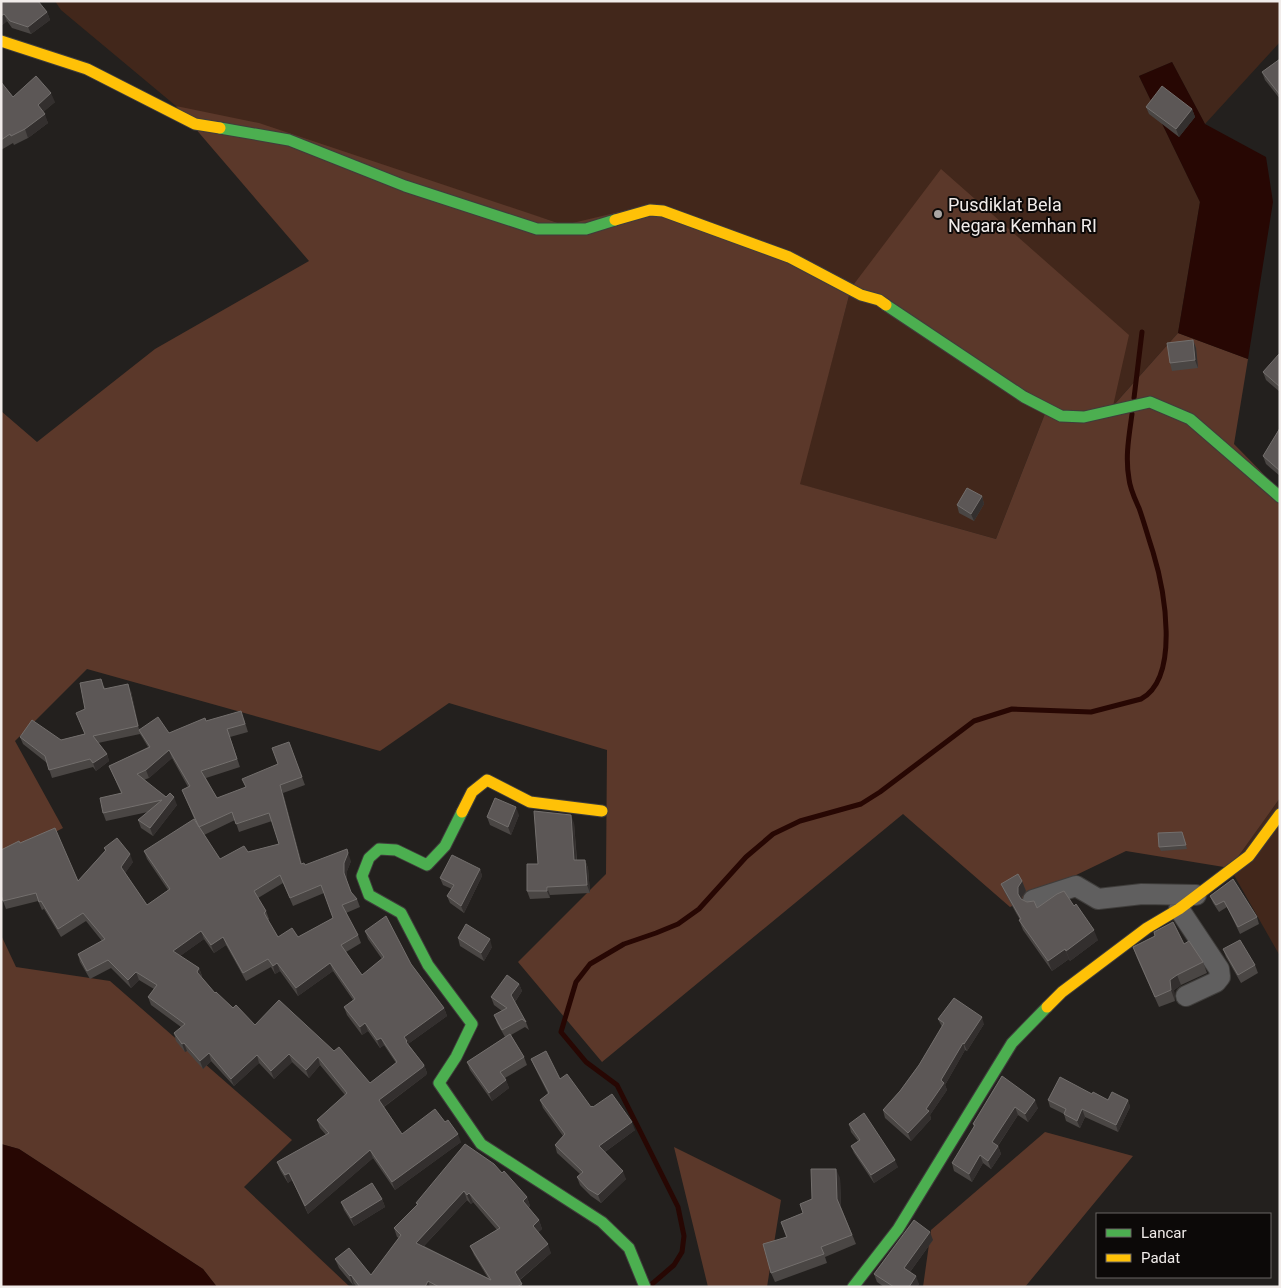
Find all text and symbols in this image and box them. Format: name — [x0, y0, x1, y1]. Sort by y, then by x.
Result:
place label: Pusdiklat Bela Negara Kemhan RI — [948, 194, 1097, 236]
marker: Pusdiklat Bela Negara Kemhan RI — [932, 208, 944, 220]
legend — [1096, 1213, 1271, 1278]
text: Lancar — [1141, 1224, 1187, 1242]
text: Padat — [1141, 1249, 1180, 1267]

